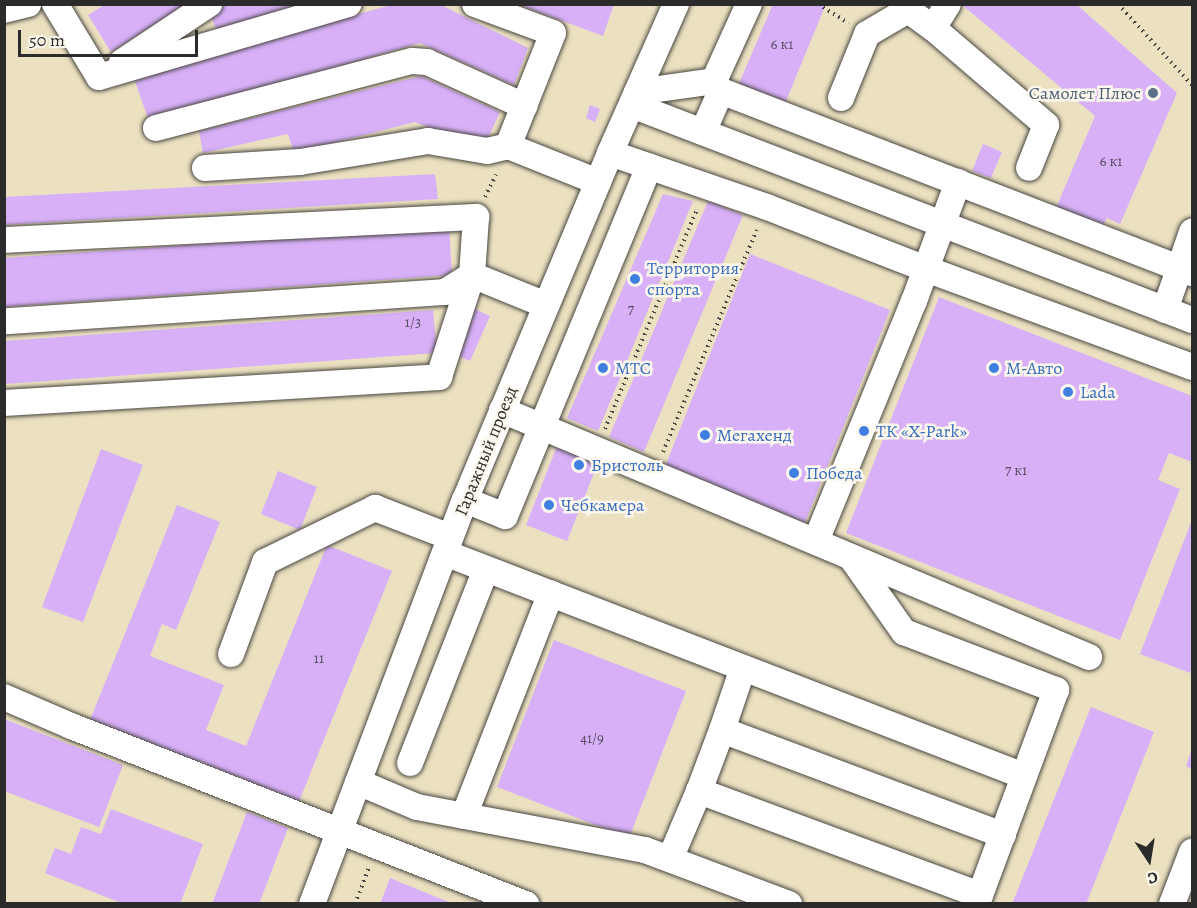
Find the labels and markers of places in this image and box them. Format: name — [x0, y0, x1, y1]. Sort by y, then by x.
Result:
place label: Самолет Плюс — [1029, 82, 1141, 104]
marker: Самолет Плюс — [1146, 86, 1160, 100]
place label: Территория спорта — [647, 258, 739, 300]
marker: Территория спорта — [628, 272, 642, 286]
place label: МТС — [615, 357, 651, 379]
place label: М-Авто — [1006, 357, 1062, 379]
marker: МТС — [596, 361, 610, 375]
marker: М-Авто — [987, 361, 1001, 375]
place label: Lada — [1080, 381, 1116, 403]
marker: Lada — [1061, 385, 1075, 399]
place label: ТК «X-Park» — [876, 420, 967, 442]
place label: Мегахенд — [717, 424, 792, 446]
marker: ТК «X-Park» — [857, 424, 871, 438]
marker: Мегахенд — [698, 428, 712, 442]
place label: Бристоль — [591, 454, 663, 476]
marker: Бристоль — [572, 458, 586, 472]
place label: Победа — [806, 462, 862, 484]
marker: Победа — [787, 466, 801, 480]
place label: Чебкамера — [561, 494, 644, 516]
marker: Чебкамера — [542, 498, 556, 512]

